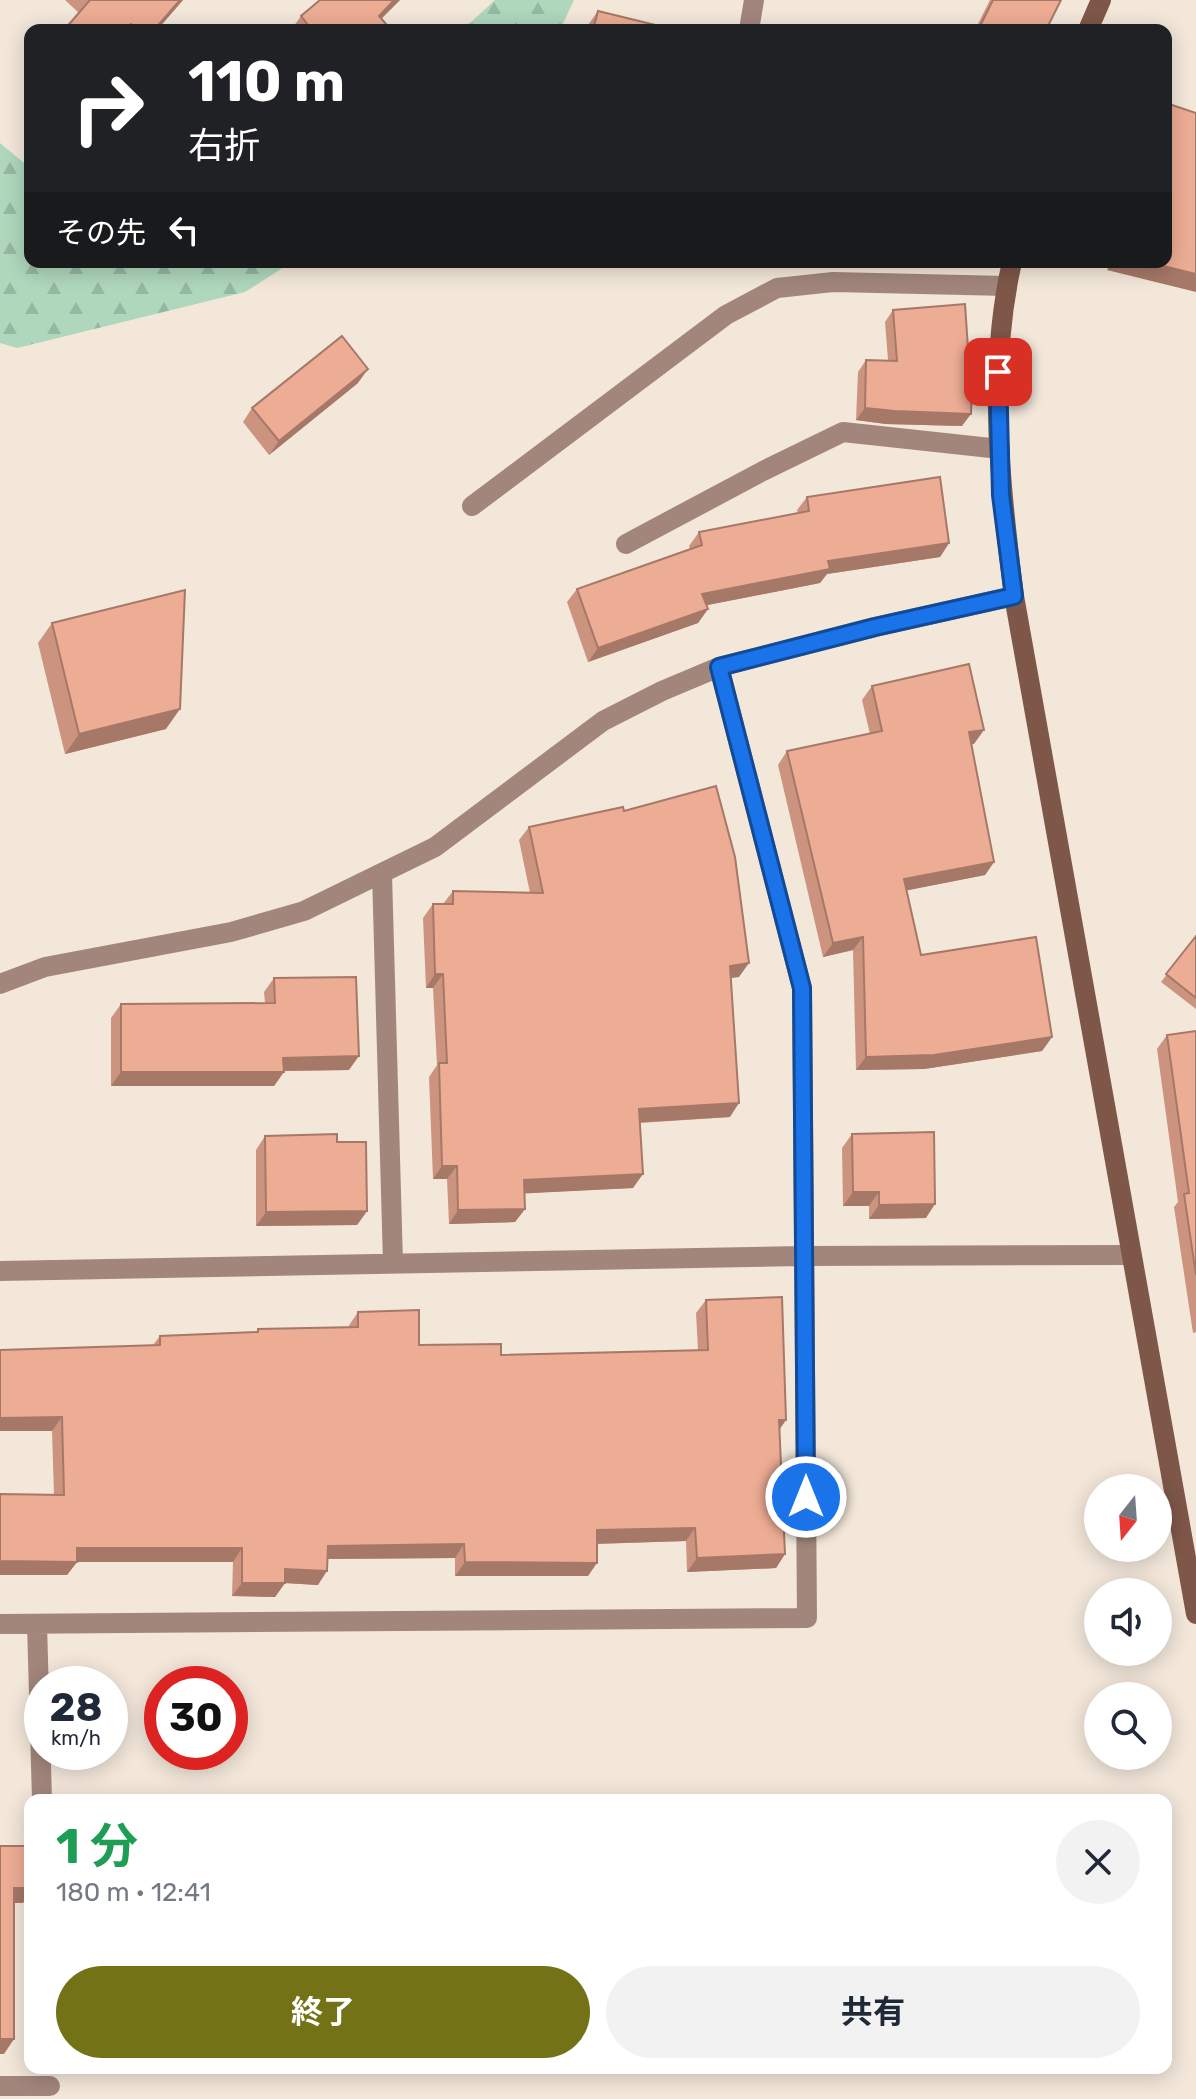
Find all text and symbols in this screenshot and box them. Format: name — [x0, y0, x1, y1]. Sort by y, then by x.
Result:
text: 110 m — [188, 49, 345, 115]
icon: right — [56, 56, 160, 160]
text: 右折 — [188, 124, 260, 167]
icon: left — [162, 208, 206, 252]
text: その先 — [56, 215, 146, 251]
pin — [964, 338, 1032, 406]
icon: arrive — [976, 350, 1020, 394]
position arrow — [764, 1455, 848, 1539]
north arrow — [1084, 1474, 1172, 1562]
map controls — [1084, 1474, 1172, 1770]
button: sound — [1084, 1578, 1172, 1666]
speed limit sign: 30 — [144, 1666, 248, 1770]
button: search — [1084, 1682, 1172, 1770]
text: 28 — [49, 1684, 103, 1731]
text: km/h — [51, 1726, 101, 1750]
text: 1 分 — [56, 1818, 138, 1875]
button: close — [1056, 1820, 1140, 1904]
text: 180 m · 12:41 — [56, 1877, 211, 1908]
button: 終了 — [56, 1966, 590, 2058]
button: 共有 — [606, 1966, 1140, 2058]

